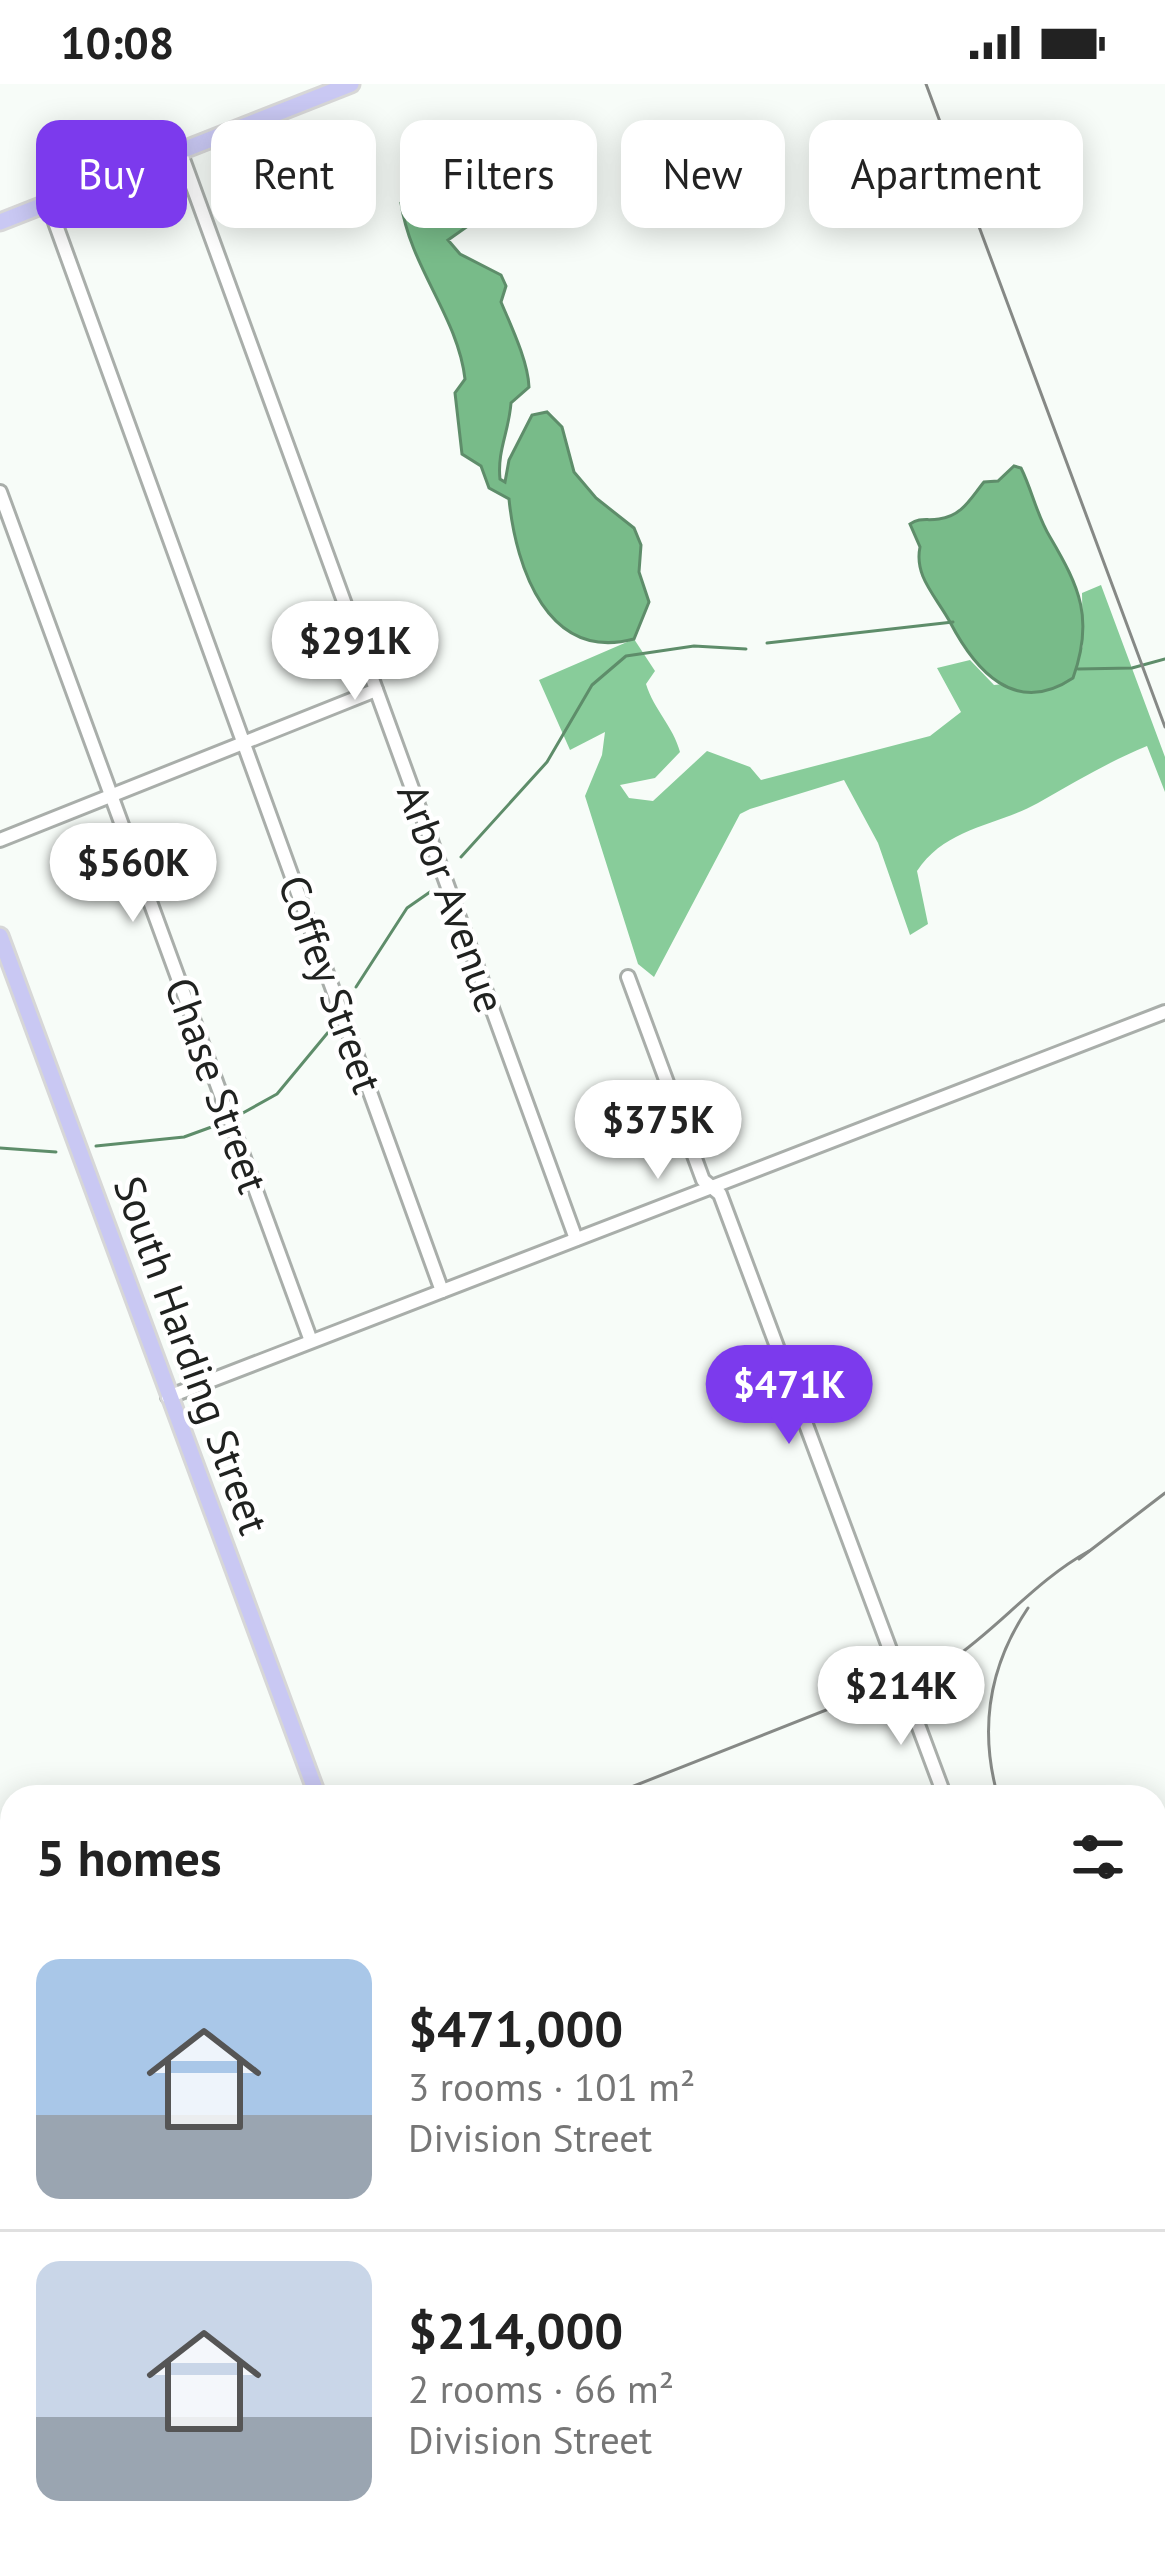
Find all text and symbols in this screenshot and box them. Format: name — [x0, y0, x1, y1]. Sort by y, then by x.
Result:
text: 10:08 — [60, 13, 174, 71]
chip: Buy — [36, 120, 187, 228]
chip: Rent — [211, 120, 376, 228]
chip: Filters — [400, 120, 597, 228]
chip: New — [621, 120, 785, 228]
chip: Apartment — [809, 120, 1083, 228]
pin: $291K — [271, 601, 439, 703]
text: $291K — [299, 614, 411, 665]
street label: Arbor Avenue — [385, 776, 519, 1020]
pin: $560K — [49, 823, 217, 925]
text: $560K — [77, 836, 189, 887]
street label: Coffey Street — [266, 868, 396, 1100]
street label: Chase Street — [153, 970, 281, 1200]
pin: $375K — [574, 1080, 742, 1182]
text: $375K — [602, 1093, 714, 1144]
street label: South Harding Street — [102, 1168, 282, 1542]
pin: $471K — [705, 1345, 873, 1447]
text: $471K — [733, 1358, 845, 1409]
pin: $214K — [817, 1646, 985, 1748]
text: $214K — [845, 1659, 957, 1710]
text: 5 homes — [36, 1824, 222, 1890]
icon: filters — [1065, 1824, 1131, 1890]
text: $471,000 — [408, 1995, 623, 2061]
icon: home — [132, 2007, 276, 2151]
text: 3 rooms · 101 m² — [408, 2061, 695, 2112]
text: Division Street — [408, 2112, 652, 2163]
text: $214,000 — [408, 2297, 623, 2363]
icon: home — [132, 2309, 276, 2453]
text: 2 rooms · 66 m² — [408, 2363, 674, 2414]
text: Division Street — [408, 2414, 652, 2465]

